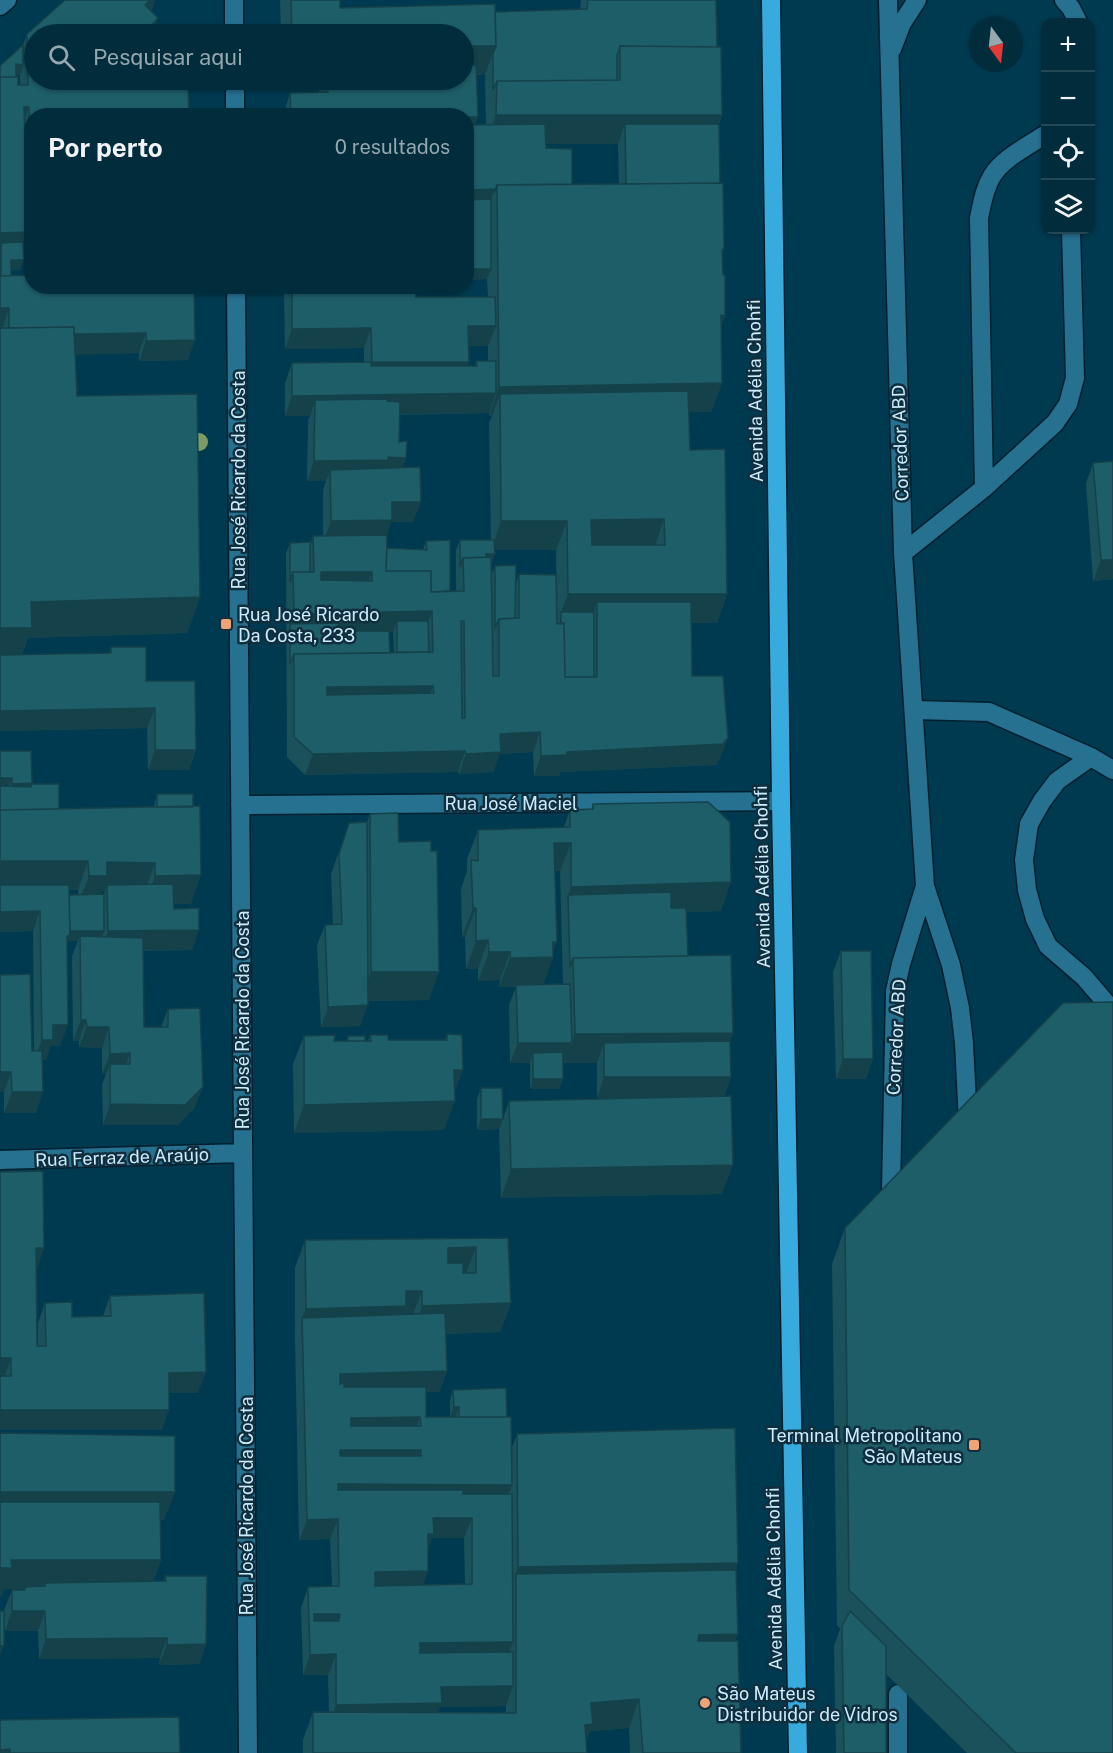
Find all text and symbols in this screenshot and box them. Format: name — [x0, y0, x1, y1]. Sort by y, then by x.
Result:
north arrow — [969, 18, 1023, 72]
map controls — [1041, 18, 1095, 234]
button: + — [1041, 18, 1095, 72]
search box — [24, 24, 474, 90]
icon: search — [45, 41, 78, 74]
text: Pesquisar aqui — [93, 44, 243, 70]
button: − — [1041, 72, 1095, 126]
button: locate — [1041, 126, 1095, 180]
text: Por perto — [48, 132, 163, 163]
text: 0 resultados — [335, 135, 450, 159]
button: layers — [1041, 180, 1095, 234]
street label: Avenida Adélia Chohfi — [743, 299, 767, 483]
street label: Rua José Ricardo da Costa — [228, 371, 249, 589]
street label: Corredor ABD — [887, 384, 913, 502]
place label: Rua José Ricardo Da Costa, 233 — [238, 604, 379, 646]
marker: Rua José Ricardo Da Costa, 233 — [219, 617, 233, 631]
street label: Avenida Adélia Chohfi — [750, 785, 774, 969]
street label: Rua José Maciel — [444, 793, 578, 814]
street label: Rua José Ricardo da Costa — [232, 911, 253, 1129]
street label: Corredor ABD — [882, 978, 910, 1096]
street label: Rua Ferraz de Araújo — [35, 1143, 209, 1171]
street label: Rua José Ricardo da Costa — [236, 1397, 257, 1615]
place label: Terminal Metropolitano São Mateus — [767, 1425, 962, 1467]
marker: Terminal Metropolitano São Mateus — [967, 1438, 981, 1452]
street label: Avenida Adélia Chohfi — [762, 1487, 786, 1671]
place label: São Mateus Distribuidor de Vidros — [717, 1683, 898, 1725]
marker: São Mateus Distribuidor de Vidros — [698, 1696, 712, 1710]

